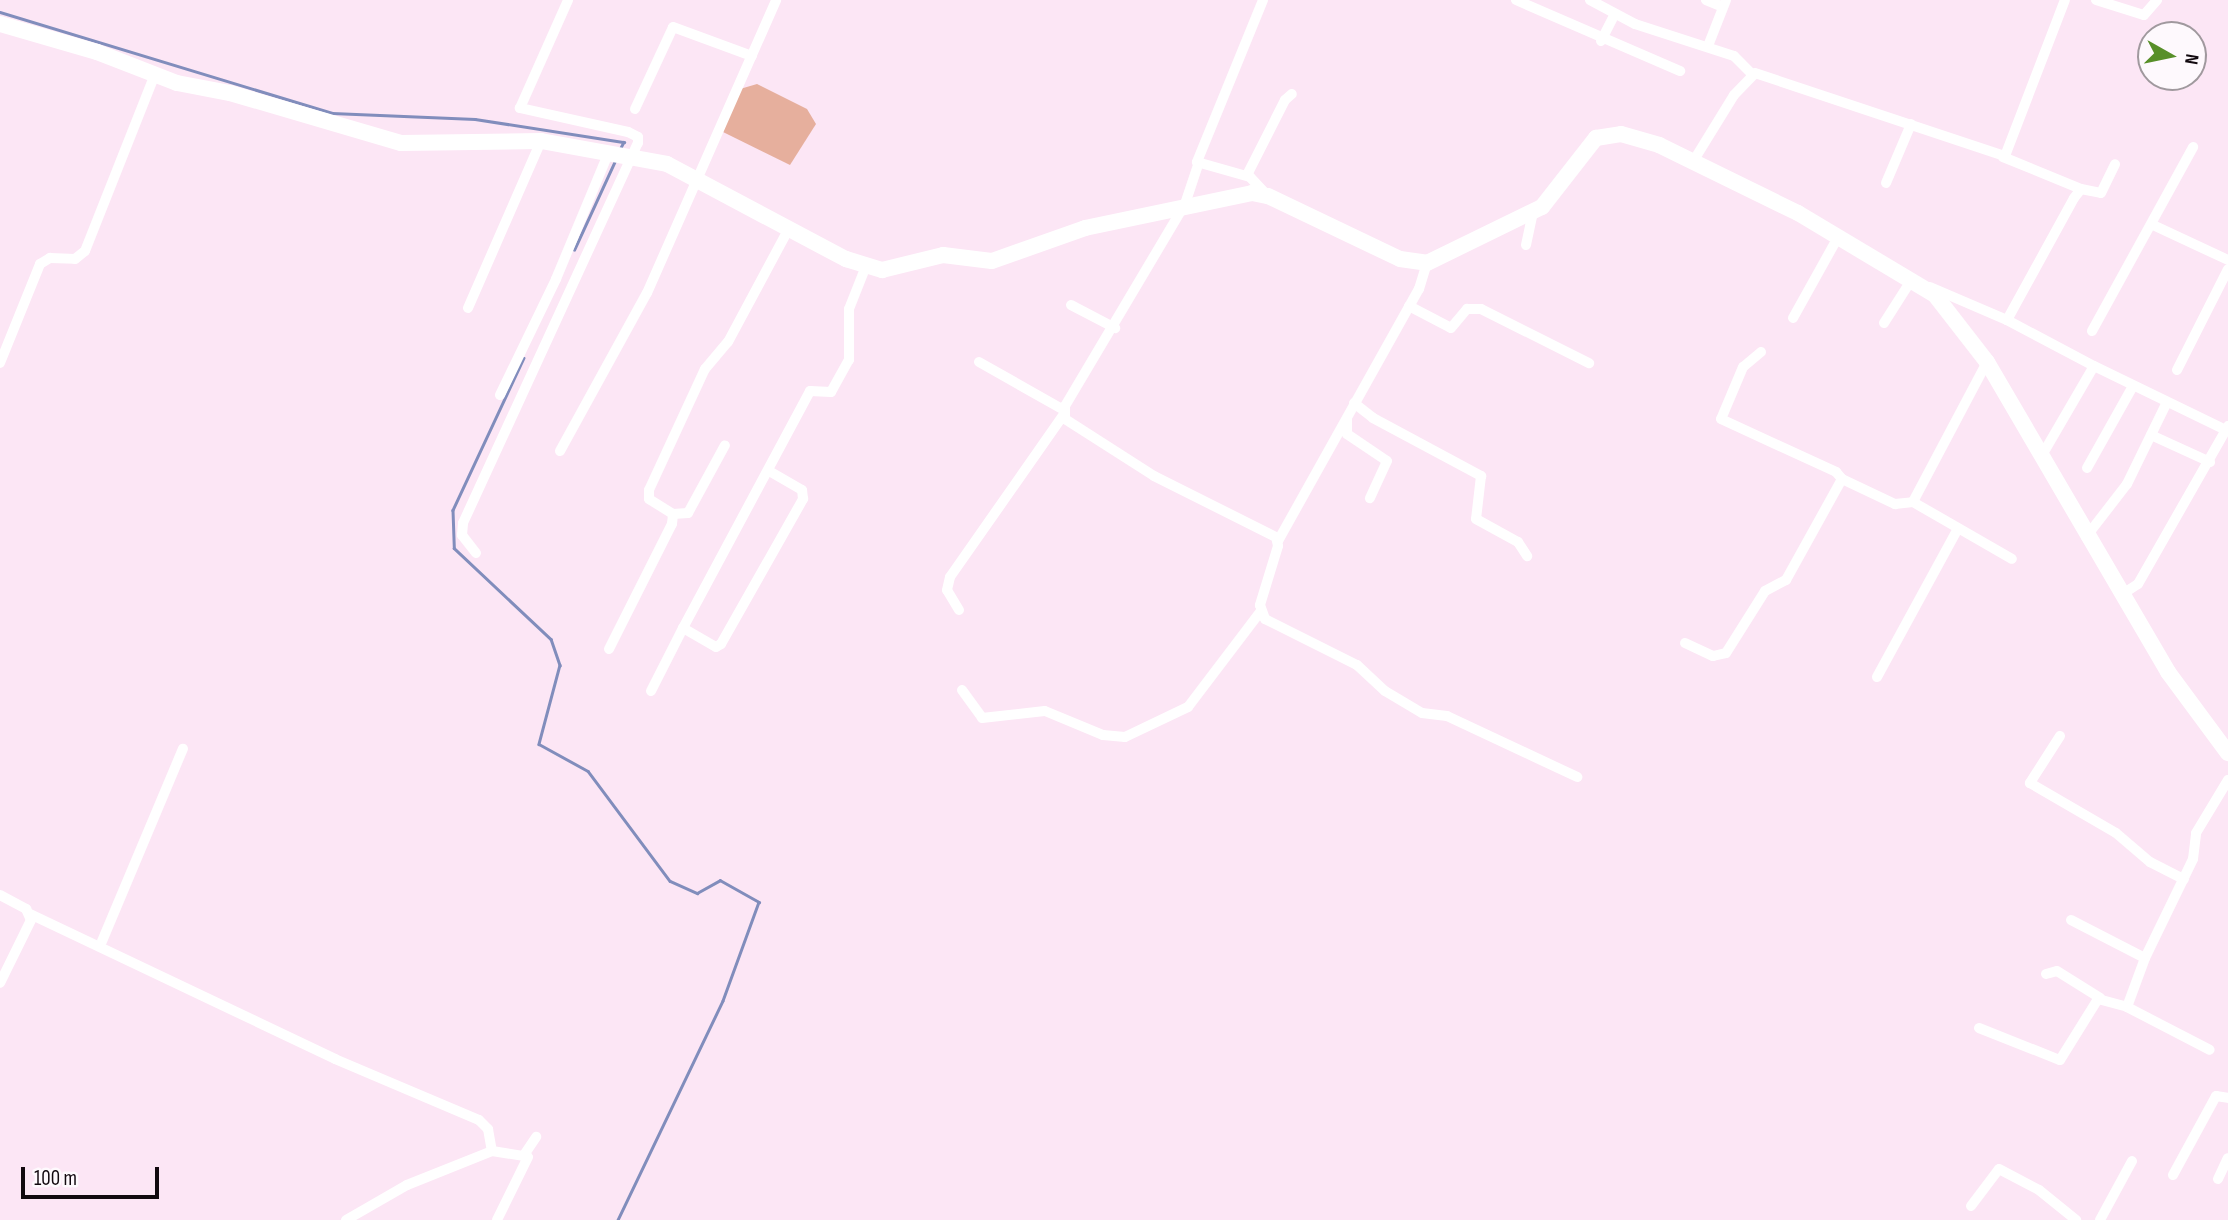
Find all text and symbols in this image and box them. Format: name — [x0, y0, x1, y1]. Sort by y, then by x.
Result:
north arrow — [2137, 21, 2207, 91]
text: N — [2179, 52, 2203, 66]
scale bar — [24, 1154, 163, 1198]
text: 100 m — [34, 1166, 77, 1191]

